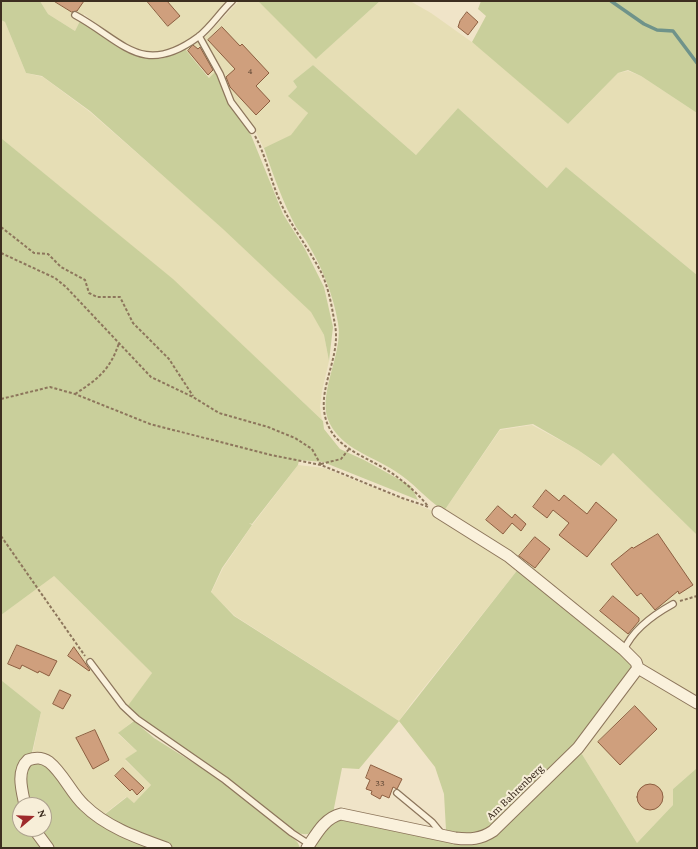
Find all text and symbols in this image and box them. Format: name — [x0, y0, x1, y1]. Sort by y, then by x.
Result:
house number: 4 — [247, 65, 253, 77]
street label: Am Bahrenberg — [483, 761, 547, 823]
house number: 33 — [375, 777, 385, 789]
north arrow — [12, 797, 52, 837]
text: N — [36, 808, 49, 819]

